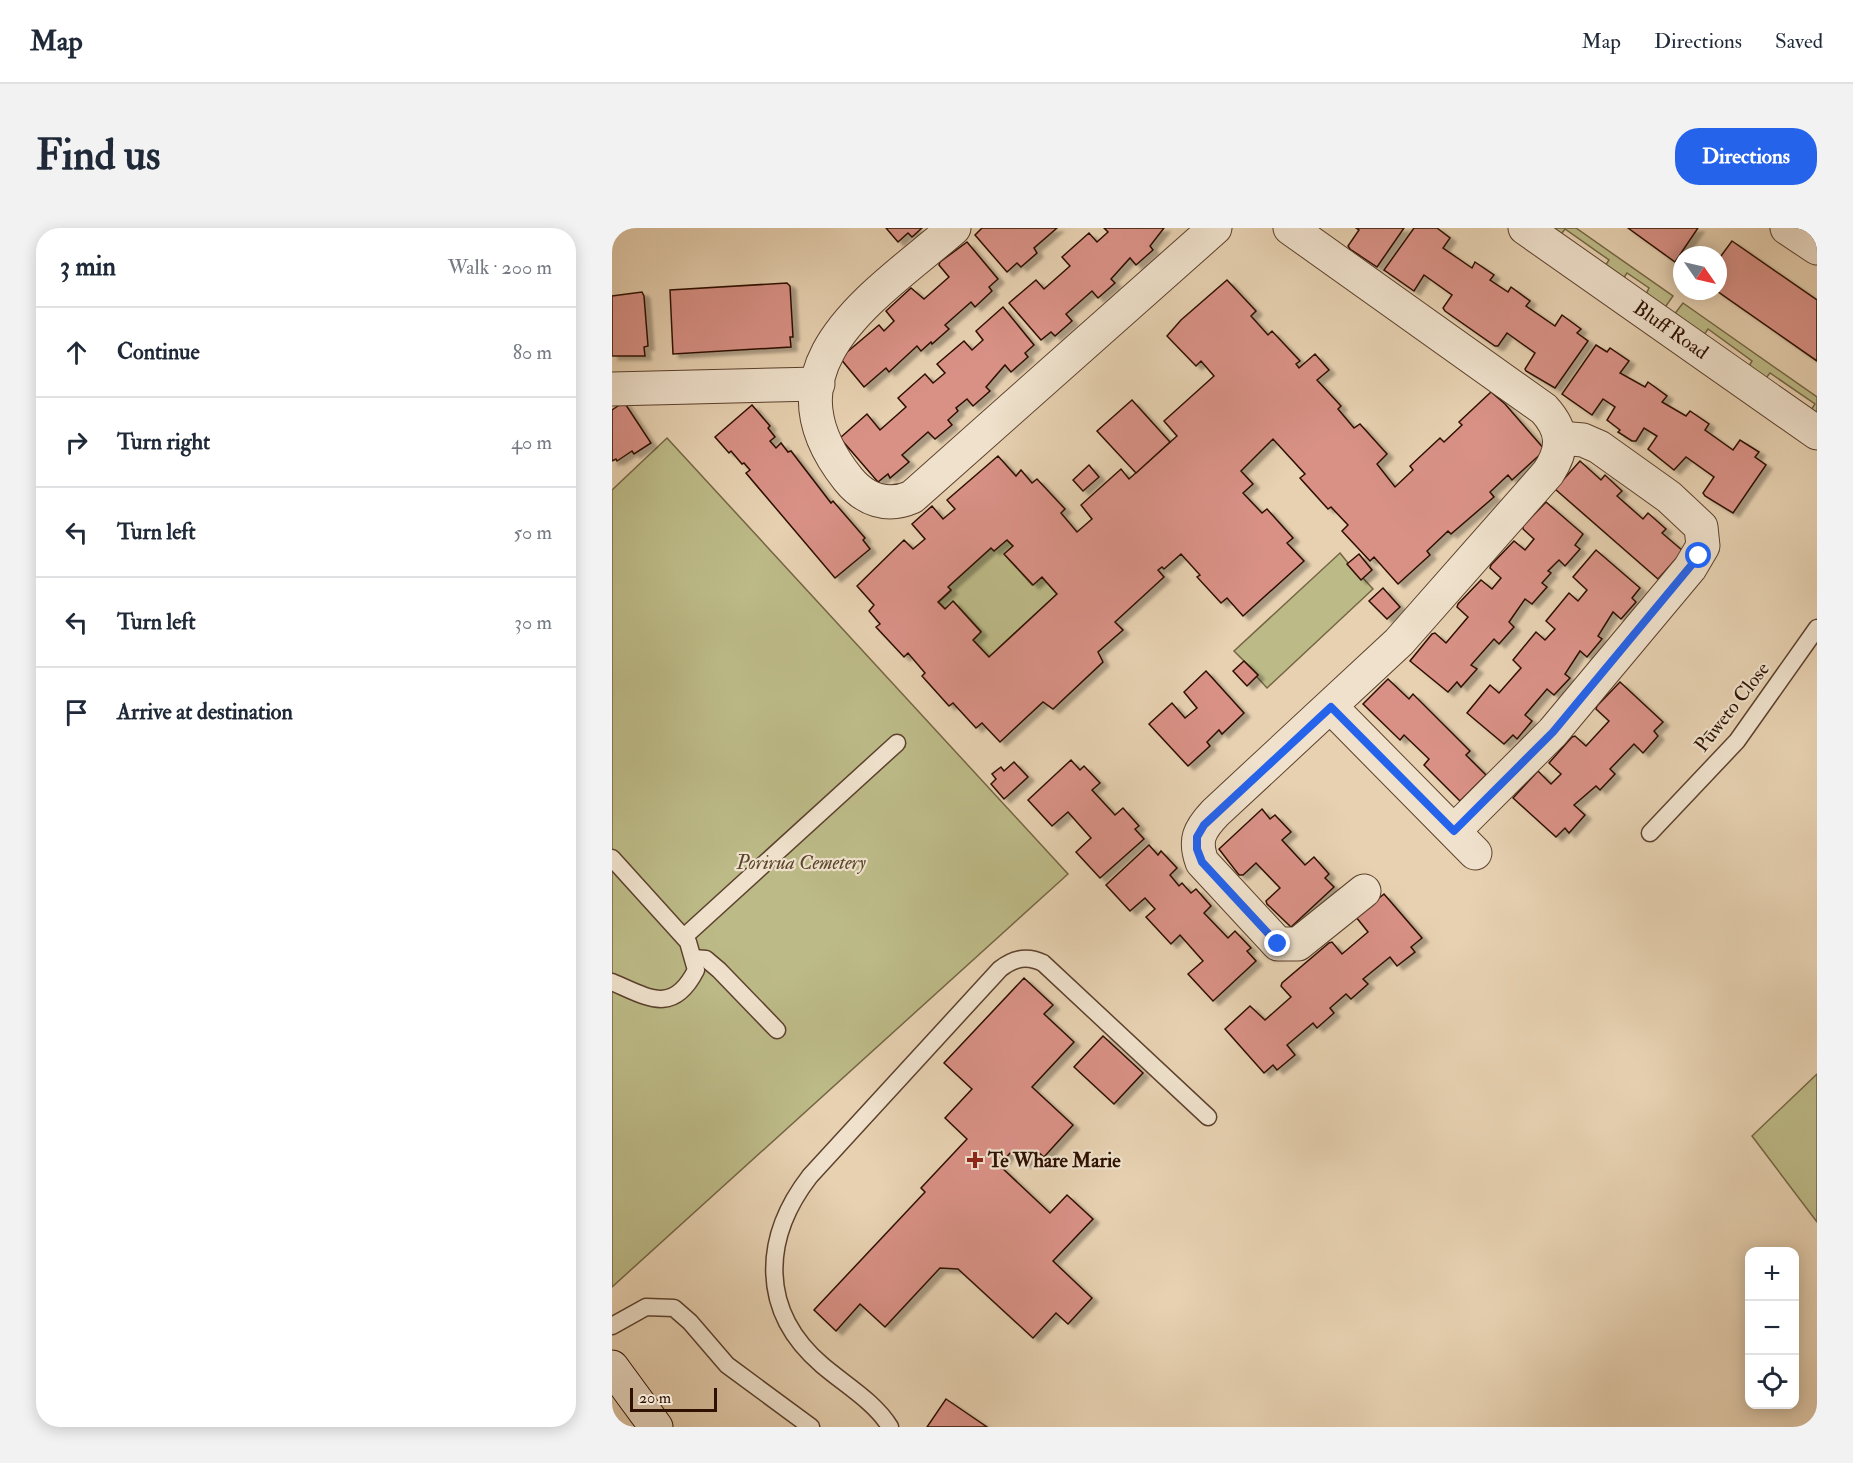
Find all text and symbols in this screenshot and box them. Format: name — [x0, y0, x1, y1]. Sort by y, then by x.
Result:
text: Map — [30, 24, 83, 59]
text: Map — [1581, 28, 1621, 55]
text: Directions — [1654, 28, 1742, 55]
text: Saved — [1775, 28, 1823, 55]
button: Directions — [1675, 128, 1817, 185]
text: Find us — [36, 130, 160, 182]
north arrow — [1673, 246, 1727, 300]
text: 3 min — [60, 251, 116, 283]
text: Walk · 200 m — [448, 255, 552, 280]
street label: Bluff Road — [1629, 295, 1713, 365]
icon: ahead — [60, 336, 93, 369]
text: Continue — [117, 338, 200, 366]
text: 80 m — [513, 340, 552, 365]
icon: right — [60, 426, 93, 459]
text: Turn right — [117, 428, 210, 456]
text: 40 m — [511, 430, 552, 455]
icon: left — [60, 516, 93, 549]
text: Turn left — [117, 518, 196, 546]
text: 50 m — [513, 520, 552, 545]
route start — [1685, 542, 1711, 568]
icon: left — [60, 606, 93, 639]
text: Turn left — [117, 608, 196, 636]
text: 30 m — [514, 610, 552, 635]
street label: Pūweto Close — [1689, 657, 1775, 757]
icon: arrive — [60, 696, 93, 729]
text: Arrive at destination — [117, 698, 293, 726]
park label: Porirua Cemetery — [735, 850, 866, 875]
route end — [1264, 930, 1290, 956]
place label: Te Whare Marie — [987, 1148, 1121, 1173]
marker: Te Whare Marie — [966, 1151, 984, 1169]
map controls — [1745, 1247, 1799, 1409]
button: + — [1745, 1247, 1799, 1301]
button: − — [1745, 1301, 1799, 1355]
button: locate — [1745, 1355, 1799, 1409]
scale bar — [630, 1385, 717, 1412]
text: 20 m — [639, 1388, 671, 1408]

